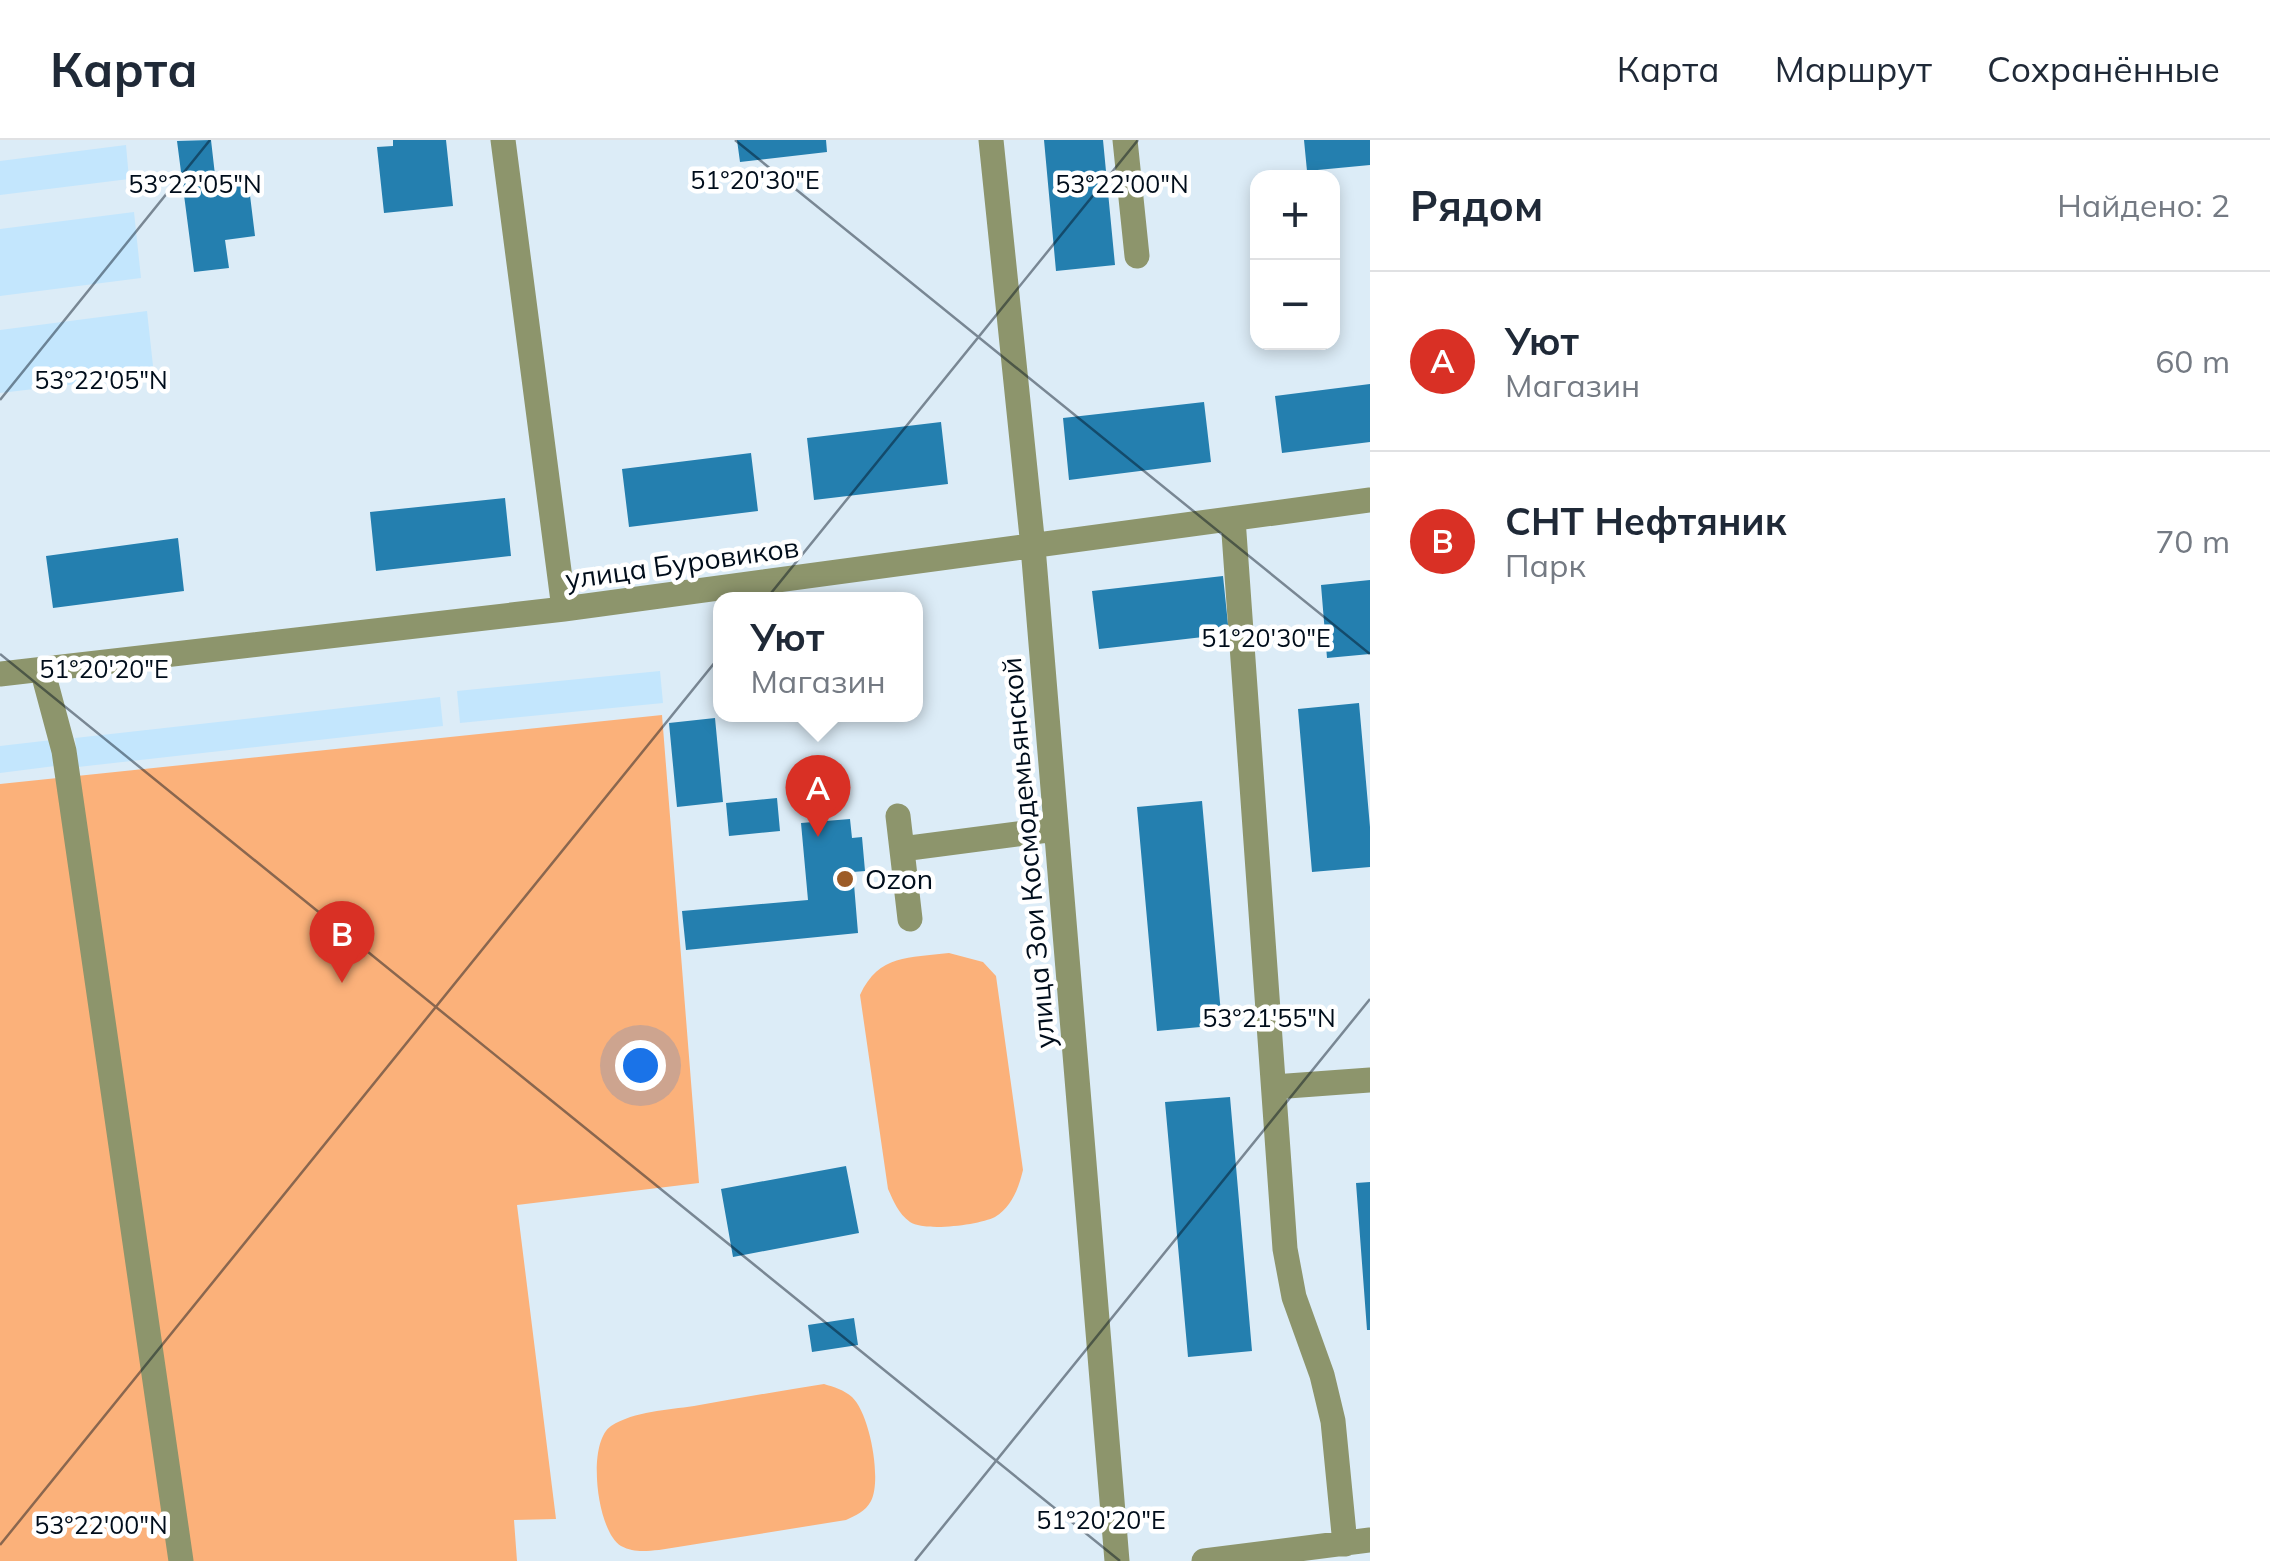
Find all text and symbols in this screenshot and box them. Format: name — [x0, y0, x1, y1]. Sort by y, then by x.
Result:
text: Карта — [50, 39, 198, 99]
text: Карта — [1617, 47, 1720, 91]
text: Маршрут — [1775, 47, 1932, 91]
text: Сохранённые — [1987, 47, 2220, 91]
text: 51°20'30"E — [690, 164, 820, 195]
text: 53°22'05"N — [128, 168, 262, 199]
text: 53°22'00"N — [1055, 168, 1189, 199]
map controls — [1250, 170, 1340, 350]
button: + — [1250, 170, 1340, 260]
text: Рядом — [1410, 179, 1543, 232]
text: Найдено: 2 — [2057, 185, 2230, 225]
button: − — [1250, 260, 1340, 350]
text: Уют — [1505, 317, 1579, 365]
text: A — [1430, 341, 1455, 381]
text: 60 m — [2155, 341, 2230, 381]
text: 53°22'05"N — [34, 364, 168, 395]
text: Магазин — [1505, 365, 1640, 405]
text: СНТ Нефтяник — [1505, 497, 1786, 545]
text: B — [1431, 521, 1454, 561]
text: 70 m — [2155, 521, 2230, 561]
street label: улица Буровиков — [563, 529, 801, 596]
text: Парк — [1505, 545, 1586, 585]
popup — [713, 592, 923, 722]
text: Уют — [750, 613, 824, 661]
text: 51°20'30"E — [1201, 622, 1331, 653]
text: 51°20'20"E — [39, 653, 169, 684]
street label: улица Зои Космодемьянской — [993, 656, 1062, 1050]
text: Магазин — [750, 661, 886, 701]
pin: A — [786, 754, 850, 837]
place label: Ozon — [865, 861, 933, 896]
marker: Ozon — [834, 868, 856, 890]
pin: B — [310, 900, 374, 983]
text: 53°21'55"N — [1202, 1002, 1336, 1033]
your location — [615, 1040, 666, 1091]
text: 51°20'20"E — [1036, 1504, 1166, 1535]
text: 53°22'00"N — [34, 1509, 168, 1540]

